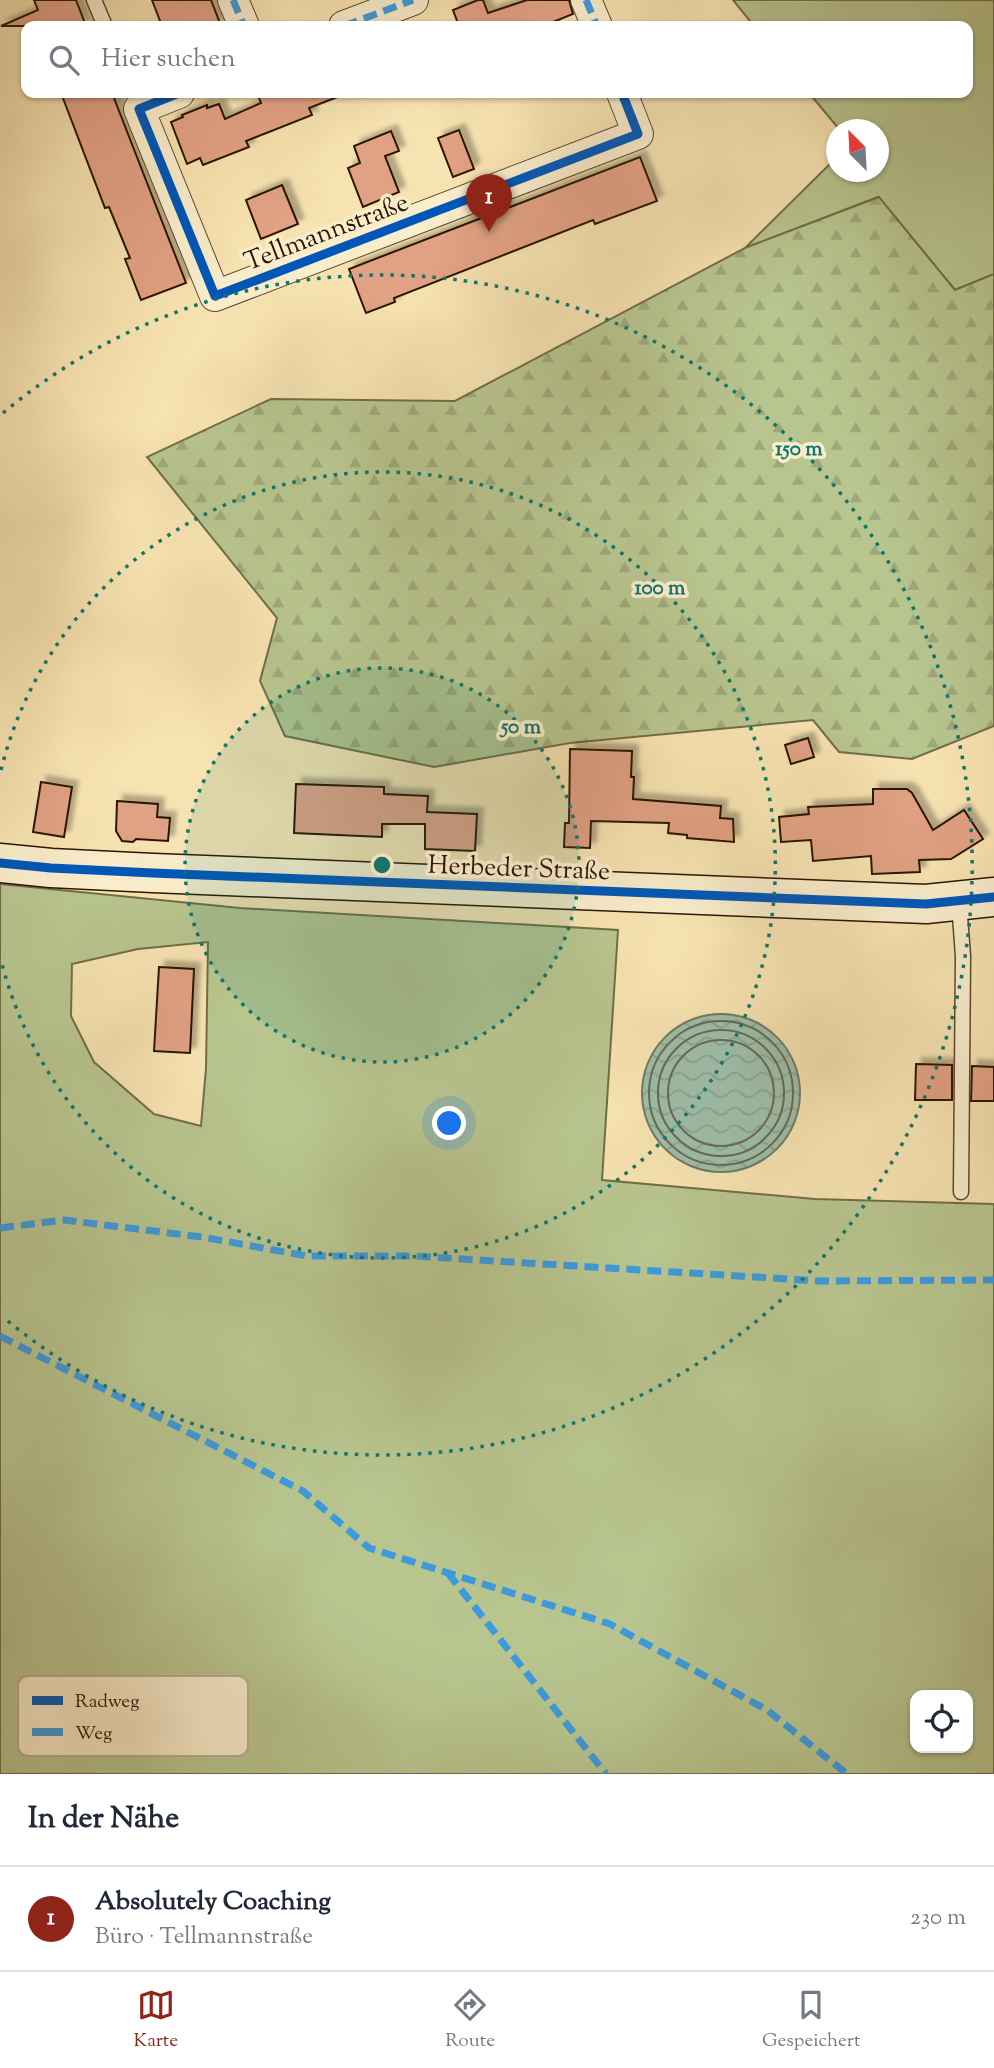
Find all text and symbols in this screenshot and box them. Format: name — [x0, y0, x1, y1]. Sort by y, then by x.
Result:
search box — [21, 21, 973, 98]
icon: search — [45, 41, 83, 79]
text: Hier suchen — [101, 41, 236, 78]
north arrow — [826, 119, 889, 182]
pin: 1 — [466, 174, 512, 232]
street label: Tellmannstraße — [239, 185, 414, 282]
text: 150 m — [775, 435, 823, 465]
text: 100 m — [635, 574, 686, 604]
text: 50 m — [499, 713, 542, 743]
street label: Herbeder Straße — [427, 848, 611, 891]
centre of rings — [370, 853, 394, 877]
your location — [432, 1106, 466, 1140]
legend — [18, 1676, 248, 1756]
text: Radweg — [75, 1689, 139, 1716]
map controls — [910, 1690, 973, 1753]
button: locate — [910, 1690, 973, 1753]
text: Weg — [75, 1721, 112, 1748]
text: In der Nähe — [28, 1798, 179, 1841]
text: Absolutely Coaching — [95, 1884, 331, 1921]
text: 1 — [47, 1902, 55, 1935]
text: 230 m — [910, 1902, 966, 1935]
text: Büro · Tellmannstraße — [95, 1921, 313, 1954]
tab: Karte — [133, 1986, 178, 2055]
tab: Route — [445, 1986, 495, 2055]
tab: Gespeichert — [762, 1986, 860, 2055]

